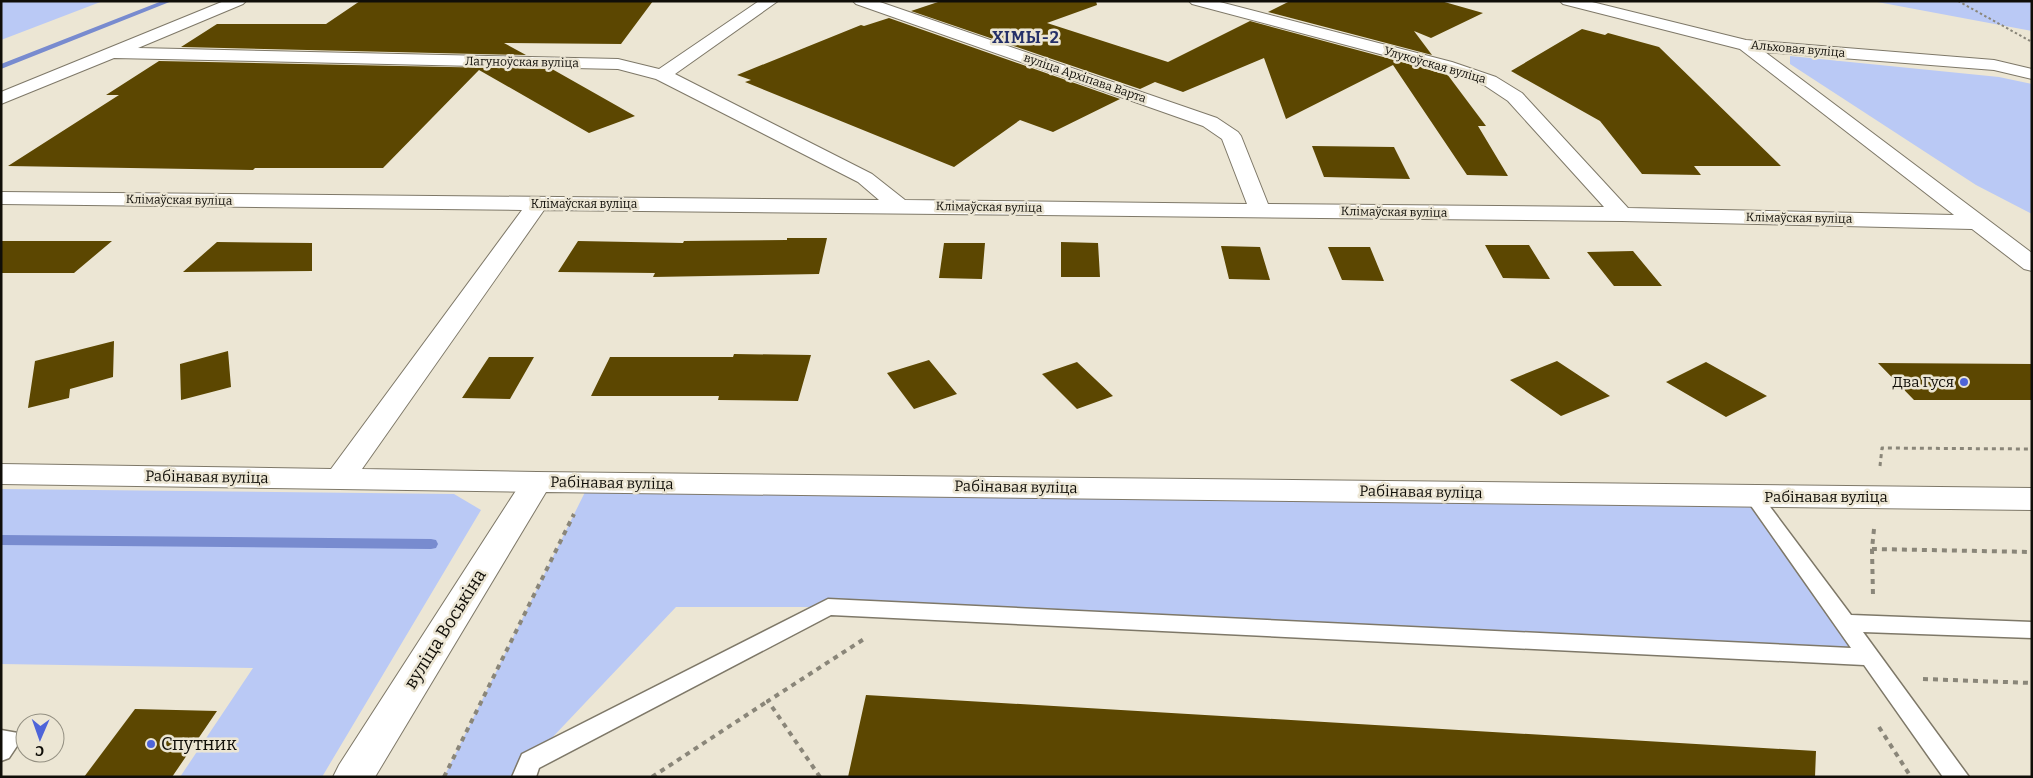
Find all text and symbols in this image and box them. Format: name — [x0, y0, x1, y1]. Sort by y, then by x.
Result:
district label: ХІМЫ-2 — [992, 28, 1060, 47]
street label: Альховая вуліца — [1750, 38, 1846, 60]
street label: Улукоўская вуліца — [1382, 44, 1488, 86]
street label: вуліца Архіпава Варта — [1022, 50, 1148, 106]
street label: Лагуноўская вуліца — [465, 54, 579, 70]
street label: Клімаўская вуліца — [126, 192, 233, 208]
street label: Клімаўская вуліца — [531, 197, 638, 211]
street label: Клімаўская вуліца — [936, 199, 1043, 215]
street label: Клімаўская вуліца — [1341, 204, 1448, 220]
street label: Клімаўская вуліца — [1746, 210, 1853, 226]
place label: Два Гуся — [1893, 373, 1954, 391]
marker: Два Гуся — [1958, 376, 1970, 388]
street label: Рабінавая вуліца — [145, 467, 269, 487]
street label: Рабінавая вуліца — [550, 473, 674, 493]
street label: Рабінавая вуліца — [954, 477, 1078, 497]
street label: Рабінавая вуліца — [1359, 482, 1483, 502]
street label: Рабінавая вуліца — [1764, 488, 1888, 506]
street label: вуліца Воськіна — [399, 565, 491, 693]
north arrow — [15, 713, 65, 763]
place label: Спутник — [161, 733, 237, 755]
marker: Спутник — [145, 738, 157, 750]
text: С — [35, 742, 44, 759]

